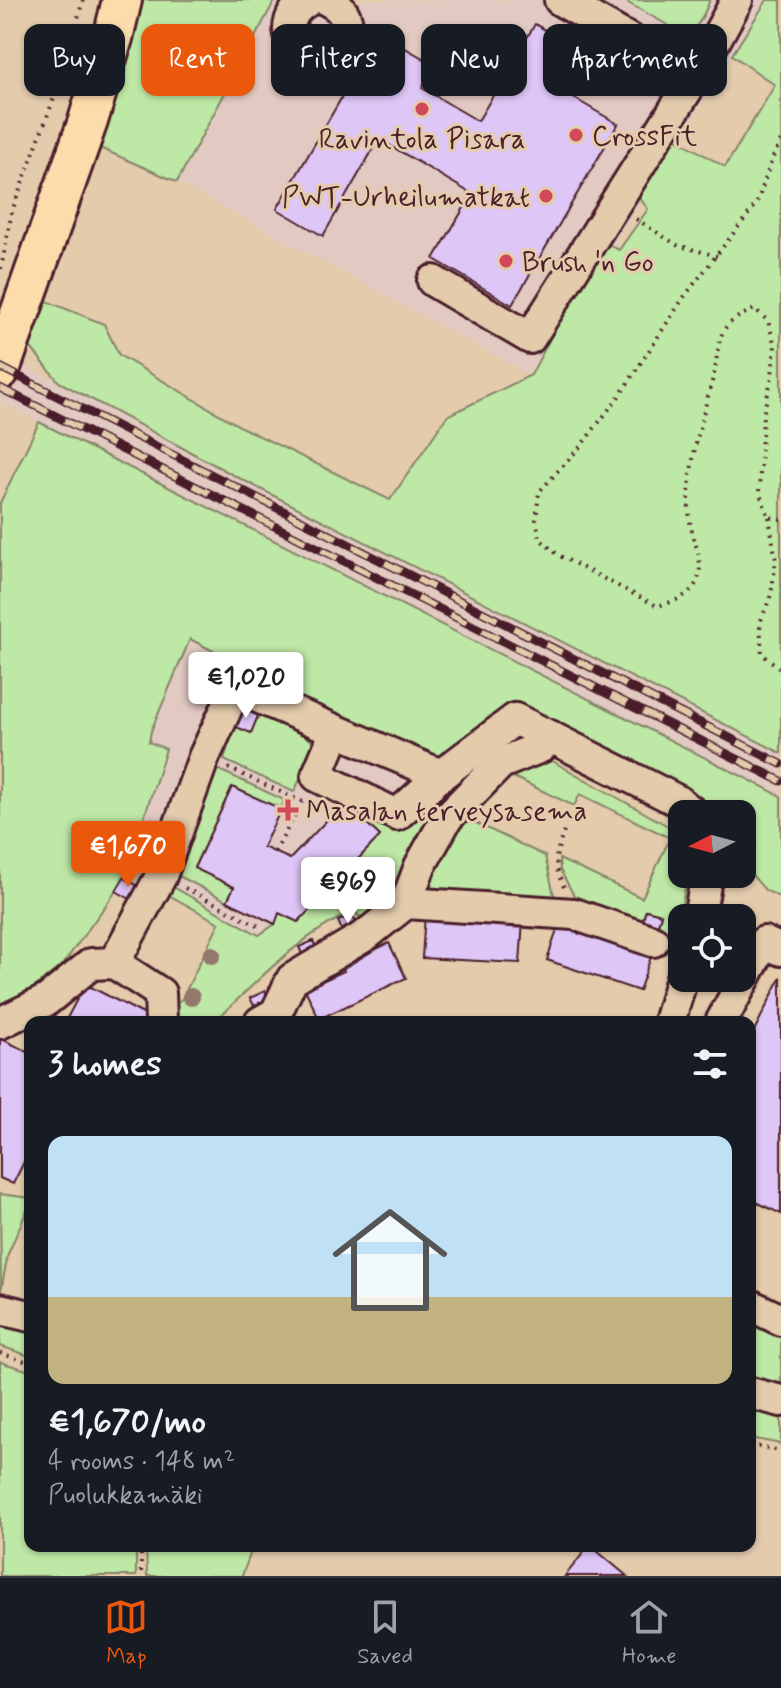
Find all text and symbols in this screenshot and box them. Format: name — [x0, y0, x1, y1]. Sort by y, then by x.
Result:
chip: Buy — [24, 24, 125, 96]
chip: Rent — [141, 24, 255, 96]
chip: Filters — [271, 24, 405, 96]
chip: New — [421, 24, 527, 96]
chip: Apartment — [543, 24, 727, 96]
marker: Ravintola Pisara — [413, 100, 431, 118]
place label: CrossFit — [592, 119, 698, 156]
place label: Ravintola Pisara — [319, 122, 525, 159]
marker: CrossFit — [567, 126, 585, 144]
place label: PWT-Urheilumatkat — [282, 180, 530, 217]
marker: PWT-Urheilumatkat — [537, 187, 555, 205]
place label: Brush 'n Go — [522, 245, 654, 282]
marker: Brush 'n Go — [497, 252, 515, 270]
pin: €1,020 — [181, 652, 311, 720]
text: €1,020 — [206, 661, 286, 695]
place label: Masalan terveysasema — [306, 794, 587, 831]
marker: Masalan terveysasema — [277, 799, 299, 821]
north arrow — [668, 800, 756, 888]
map controls — [668, 800, 756, 992]
pin: €1,670 — [63, 821, 193, 889]
text: €1,670 — [89, 830, 167, 864]
pin: €969 — [301, 857, 395, 925]
text: €969 — [319, 866, 377, 900]
button: locate — [668, 904, 756, 992]
text: 3 homes — [48, 1042, 161, 1087]
icon: filters — [688, 1042, 732, 1086]
icon: home — [318, 1188, 462, 1332]
text: €1,670/mo — [48, 1400, 206, 1445]
text: 4 rooms · 148 m² — [48, 1445, 235, 1479]
text: Puolukkamäki — [48, 1479, 203, 1513]
tab: Map — [104, 1595, 148, 1671]
tab: Saved — [357, 1595, 413, 1671]
tab: Home — [622, 1595, 677, 1671]

